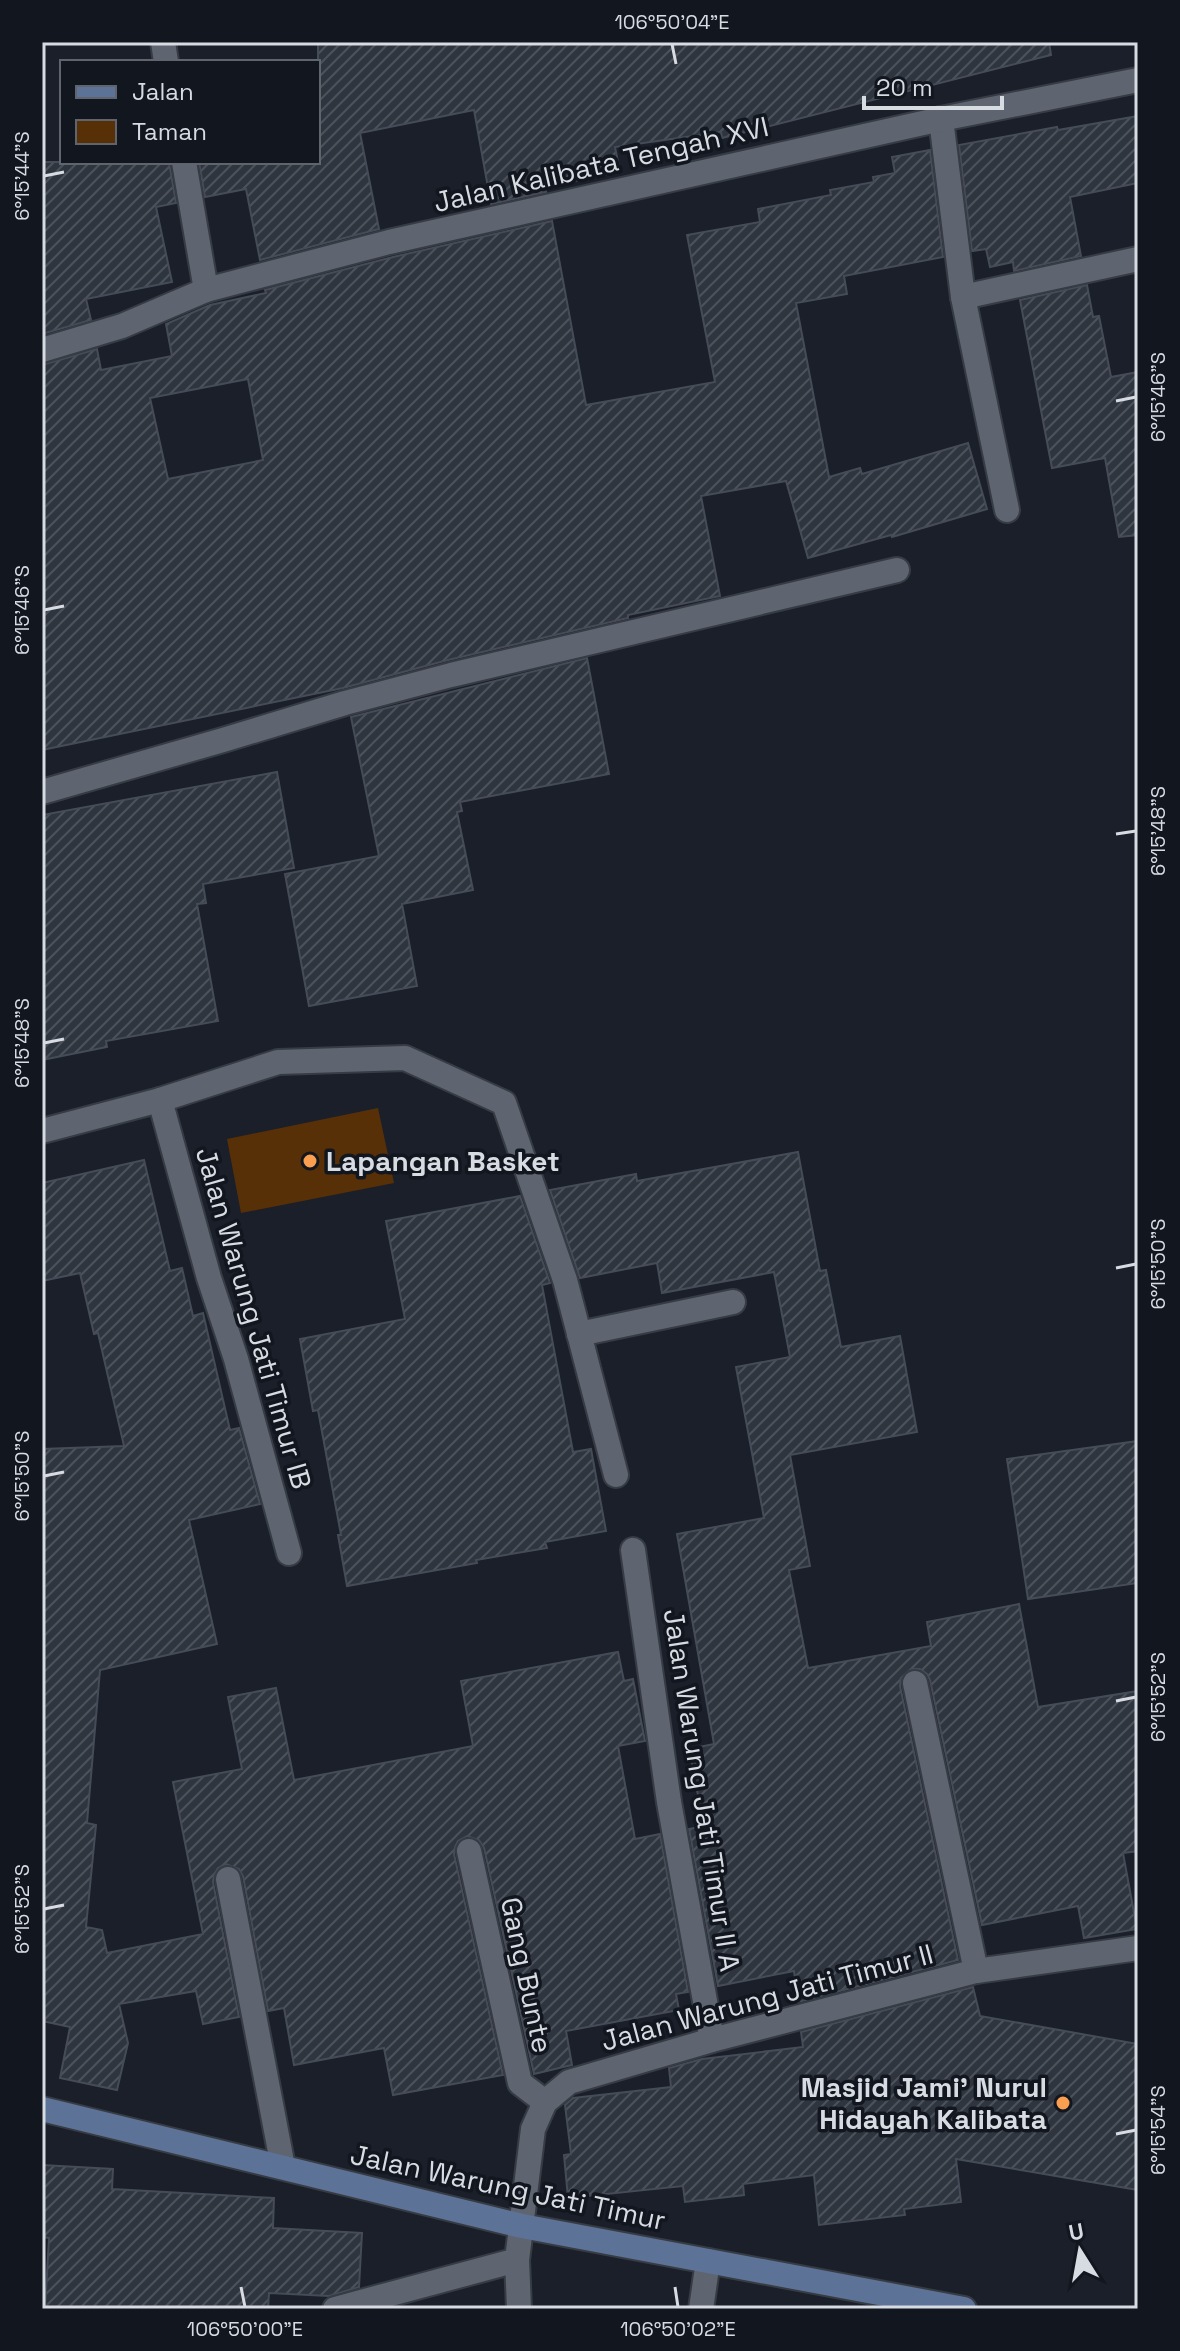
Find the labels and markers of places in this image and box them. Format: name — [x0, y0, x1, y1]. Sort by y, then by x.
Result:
place label: Lapangan Basket — [326, 1143, 560, 1179]
marker: Lapangan Basket — [301, 1152, 319, 1170]
place label: Masjid Jami' Nurul Hidayah Kalibata — [801, 2069, 1047, 2137]
marker: Masjid Jami' Nurul Hidayah Kalibata — [1054, 2094, 1072, 2112]

